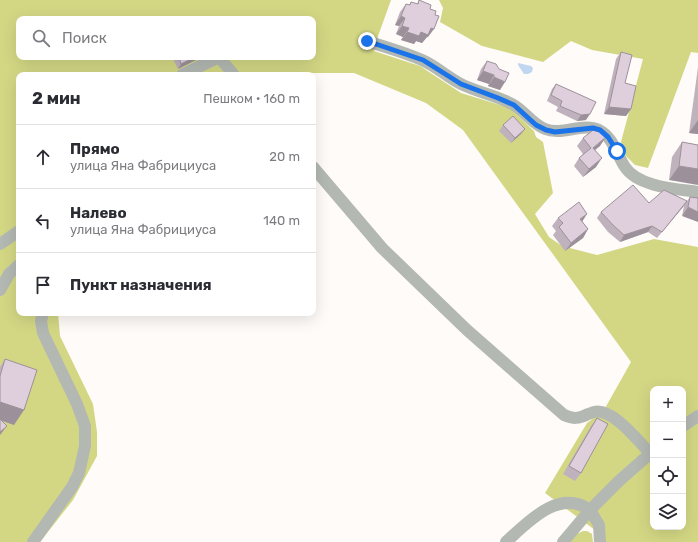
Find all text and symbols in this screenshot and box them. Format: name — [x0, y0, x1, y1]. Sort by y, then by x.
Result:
search box — [16, 16, 316, 60]
icon: search — [30, 27, 52, 49]
text: Поиск — [62, 29, 107, 47]
route end — [358, 32, 376, 50]
text: 2 мин — [32, 88, 81, 108]
text: Пешком · 160 m — [203, 91, 300, 106]
text: Прямо — [70, 140, 120, 158]
route start — [608, 142, 626, 160]
icon: ahead — [32, 146, 54, 168]
text: 20 m — [269, 149, 300, 164]
text: улица Яна Фабрициуса — [70, 158, 216, 173]
text: Налево — [70, 204, 127, 222]
icon: left — [32, 210, 54, 232]
text: 140 m — [263, 213, 300, 228]
text: улица Яна Фабрициуса — [70, 222, 216, 237]
icon: arrive — [32, 274, 54, 296]
text: Пункт назначения — [70, 276, 212, 294]
map controls — [650, 386, 686, 530]
button: + — [650, 386, 686, 422]
button: − — [650, 422, 686, 458]
button: locate — [650, 458, 686, 494]
button: layers — [650, 494, 686, 530]

